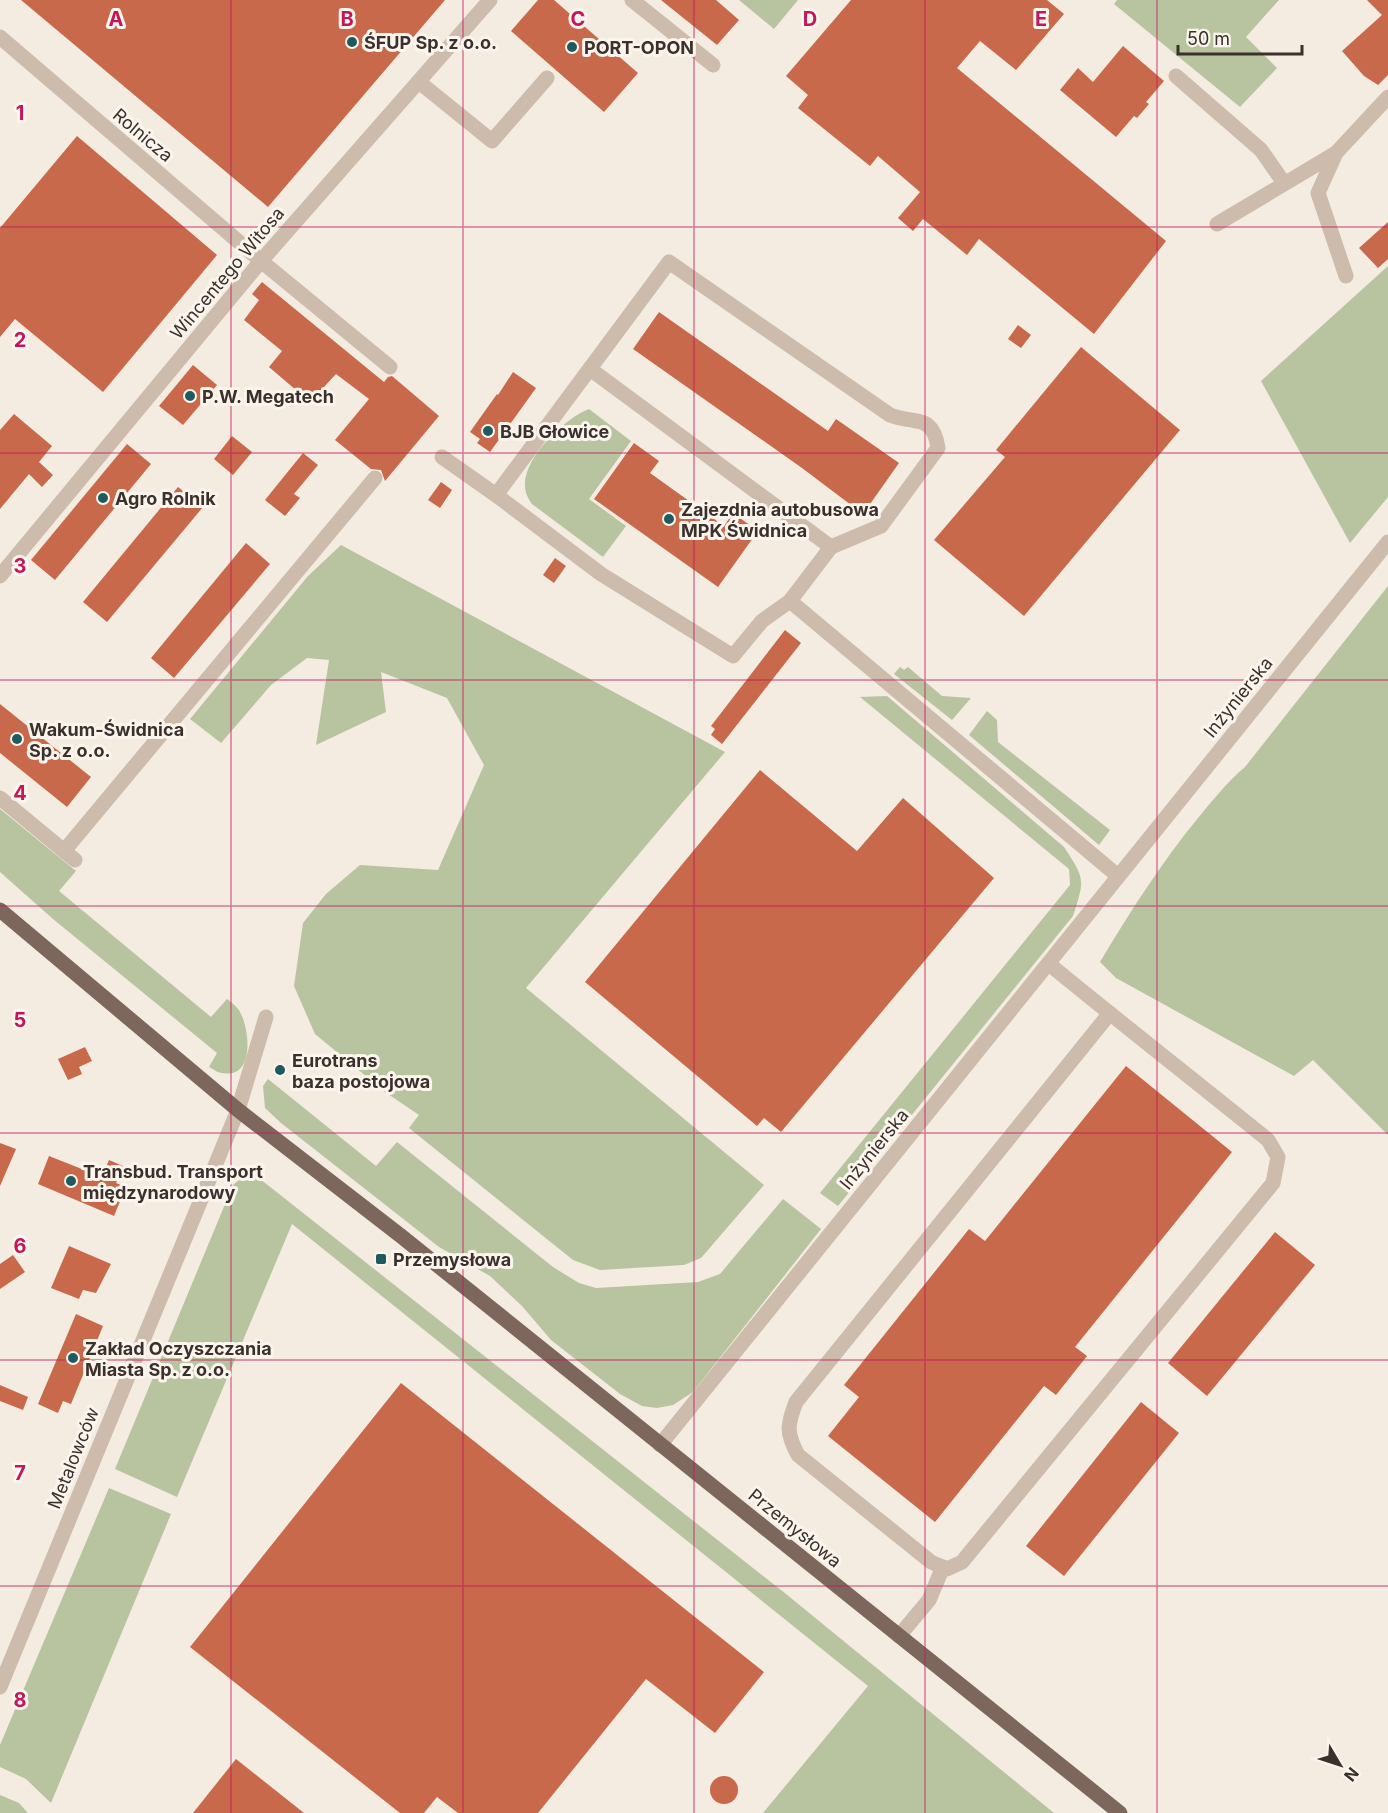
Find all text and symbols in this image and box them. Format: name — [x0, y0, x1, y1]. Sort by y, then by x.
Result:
text: A — [109, 7, 124, 31]
text: B — [340, 7, 354, 31]
text: C — [571, 7, 585, 31]
text: D — [803, 7, 817, 31]
text: E — [1035, 7, 1047, 31]
scale bar — [1178, 18, 1302, 56]
text: 50 m — [1187, 28, 1230, 49]
place label: ŚFUP Sp. z o.o. — [364, 32, 497, 53]
marker: ŚFUP Sp. z o.o. — [345, 35, 359, 49]
place label: PORT-OPON — [584, 37, 694, 58]
marker: PORT-OPON — [565, 40, 579, 54]
text: 1 — [16, 101, 24, 125]
street label: Rolnicza — [109, 104, 177, 166]
street label: Wincentego Witosa — [166, 203, 288, 343]
text: 2 — [14, 328, 26, 352]
place label: P.W. Megatech — [202, 386, 334, 407]
marker: P.W. Megatech — [183, 389, 197, 403]
place label: BJB Głowice — [500, 421, 610, 442]
marker: BJB Głowice — [481, 424, 495, 438]
place label: Agro Rolnik — [115, 488, 216, 509]
marker: Agro Rolnik — [96, 491, 110, 505]
place label: Zajezdnia autobusowa MPK Świdnica — [681, 499, 879, 541]
marker: Zajezdnia autobusowa MPK Świdnica — [662, 512, 676, 526]
text: 3 — [14, 554, 26, 578]
street label: Inżynierska — [1199, 653, 1277, 741]
place label: Wakum-Świdnica Sp. z o.o. — [29, 719, 184, 761]
marker: Wakum-Świdnica Sp. z o.o. — [10, 732, 24, 746]
text: 4 — [13, 781, 27, 805]
text: 5 — [14, 1008, 26, 1032]
place label: Eurotrans baza postojowa — [292, 1050, 430, 1092]
marker: Eurotrans baza postojowa — [273, 1063, 287, 1077]
street label: Inżynierska — [835, 1105, 913, 1193]
place label: Transbud. Transport międzynarodowy — [83, 1161, 263, 1203]
marker: Transbud. Transport międzynarodowy — [64, 1174, 78, 1188]
text: 6 — [14, 1234, 27, 1258]
place label: Przemysłowa — [393, 1249, 511, 1270]
marker: Przemysłowa — [374, 1252, 388, 1266]
place label: Zakład Oczyszczania Miasta Sp. z o.o. — [85, 1338, 272, 1380]
marker: Zakład Oczyszczania Miasta Sp. z o.o. — [66, 1351, 80, 1365]
street label: Metalowców — [43, 1404, 103, 1512]
text: 7 — [14, 1461, 26, 1485]
street label: Przemysłowa — [744, 1484, 846, 1572]
text: 8 — [13, 1688, 27, 1712]
north arrow — [1310, 1735, 1370, 1795]
text: N — [1340, 1763, 1363, 1785]

